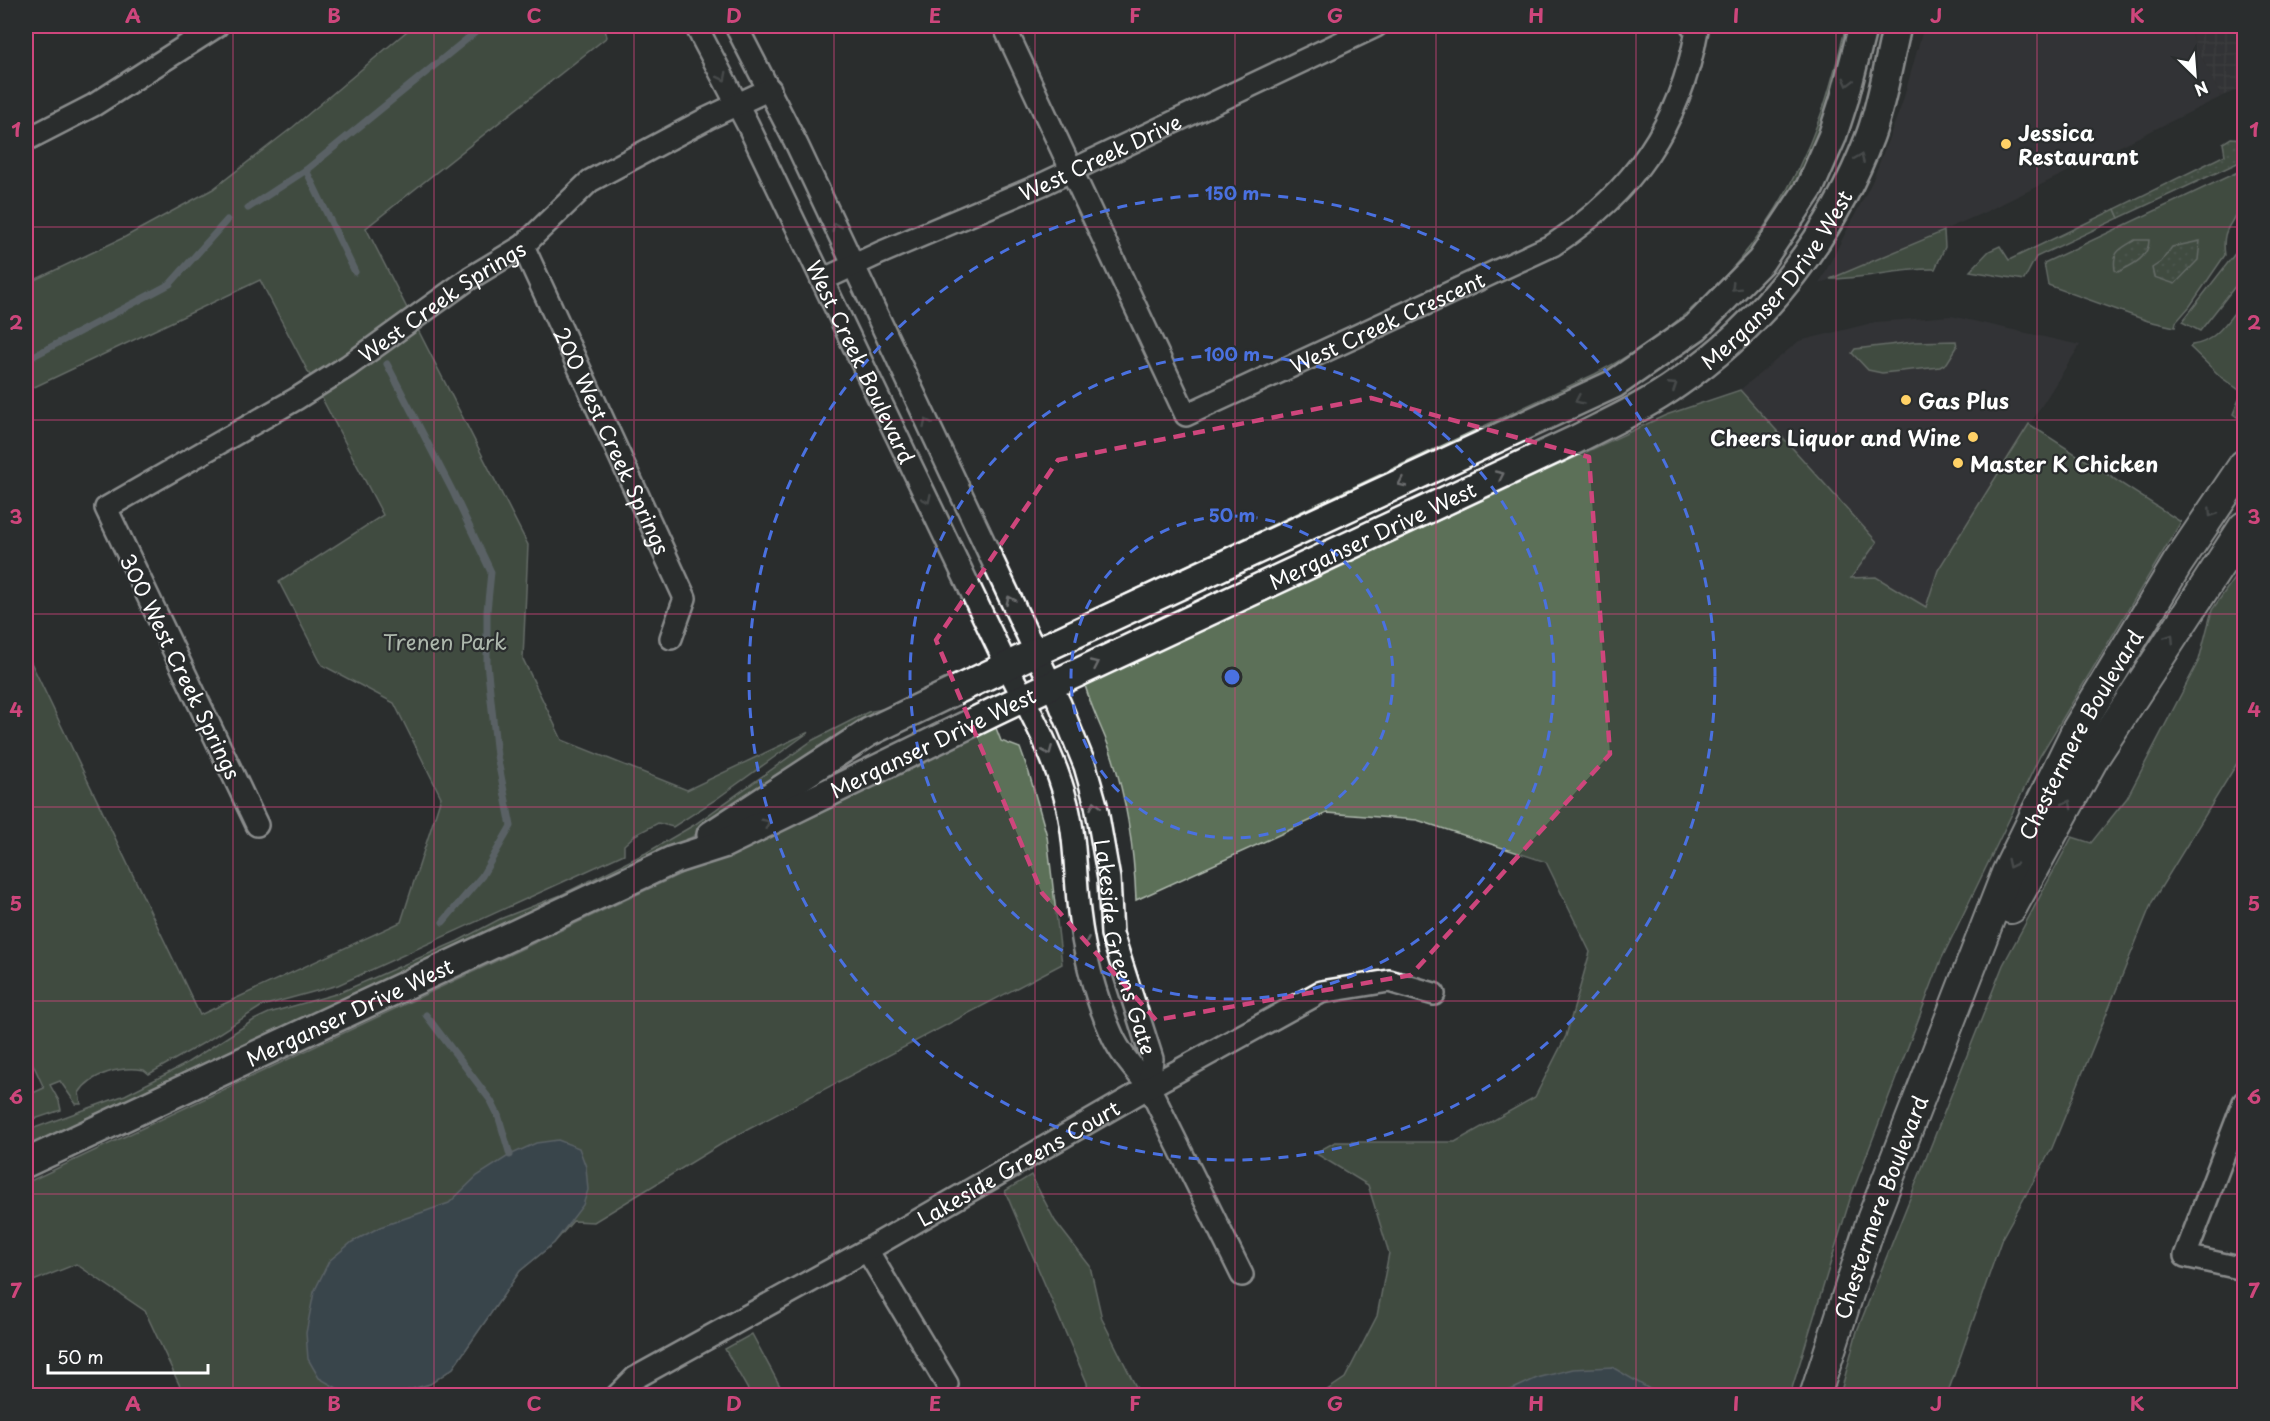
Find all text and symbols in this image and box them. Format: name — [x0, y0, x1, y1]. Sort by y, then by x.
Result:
text: A — [125, 0, 141, 30]
text: B — [327, 0, 341, 30]
text: C — [526, 0, 542, 30]
text: D — [726, 0, 742, 30]
text: E — [929, 0, 941, 30]
text: F — [1129, 0, 1141, 30]
text: G — [1327, 0, 1343, 30]
text: H — [1528, 0, 1544, 30]
text: I — [1733, 0, 1739, 30]
text: J — [1930, 0, 1942, 30]
text: K — [2130, 0, 2145, 30]
north arrow — [2165, 45, 2225, 105]
one-way arrow — [716, 71, 728, 82]
text: N — [2191, 76, 2213, 103]
one-way arrow — [1843, 77, 1856, 87]
street label: West Creek Drive — [1014, 105, 1186, 208]
text: 1 — [11, 114, 21, 144]
text: 1 — [2249, 114, 2259, 144]
place label: Jessica Restaurant — [2018, 116, 2139, 172]
marker: Jessica Restaurant — [1999, 137, 2013, 151]
one-way arrow — [1853, 153, 1865, 164]
text: 150 m — [1205, 179, 1259, 206]
street label: Merganser Drive West — [1693, 184, 1860, 377]
one-way arrow — [831, 223, 843, 234]
street label: West Creek Springs — [351, 232, 532, 370]
street label: West Creek Boulevard — [799, 254, 924, 469]
street label: West Creek Crescent — [1284, 263, 1490, 381]
one-way arrow — [1732, 279, 1743, 290]
text: 2 — [9, 307, 23, 337]
text: 2 — [2247, 307, 2261, 337]
street label: 200 West Creek Springs — [546, 321, 679, 559]
text: 100 m — [1204, 340, 1260, 367]
one-way arrow — [1667, 382, 1677, 394]
place label: Gas Plus — [1918, 384, 2009, 416]
one-way arrow — [1574, 393, 1585, 405]
marker: Gas Plus — [1899, 393, 1913, 407]
one-way arrow — [923, 418, 935, 429]
place label: Cheers Liquor and Wine — [1710, 421, 1961, 453]
marker: Cheers Liquor and Wine — [1966, 430, 1980, 444]
place label: Master K Chicken — [1970, 447, 2158, 479]
marker: Master K Chicken — [1951, 456, 1965, 470]
one-way arrow — [1493, 471, 1504, 483]
street label: Merganser Drive West — [1263, 473, 1481, 597]
one-way arrow — [1397, 475, 1408, 487]
one-way arrow — [919, 492, 931, 503]
text: 3 — [9, 501, 23, 531]
text: 50 m — [1209, 501, 1255, 528]
text: 3 — [2247, 501, 2261, 531]
one-way arrow — [2208, 507, 2219, 518]
street label: 300 West Creek Springs — [112, 548, 250, 784]
one-way arrow — [1005, 595, 1017, 606]
street label: Chestermere Boulevard — [2010, 623, 2150, 845]
park label: Trenen Park — [383, 625, 507, 657]
one-way arrow — [2163, 634, 2175, 644]
one-way arrow — [1088, 660, 1099, 672]
centre of rings — [1222, 667, 1242, 687]
street label: Merganser Drive West — [824, 679, 1041, 806]
text: 4 — [9, 694, 23, 724]
text: 4 — [2247, 694, 2261, 724]
one-way arrow — [1041, 744, 1053, 755]
one-way arrow — [1090, 800, 1103, 810]
one-way arrow — [2061, 800, 2072, 810]
one-way arrow — [760, 819, 771, 831]
street label: Lakeside Greens Gate — [1086, 837, 1165, 1058]
one-way arrow — [2007, 858, 2018, 869]
text: 5 — [10, 888, 22, 918]
text: 5 — [2248, 888, 2260, 918]
one-way arrow — [1077, 936, 1090, 946]
street label: Merganser Drive West — [241, 949, 458, 1074]
text: 6 — [9, 1081, 23, 1111]
text: 6 — [2247, 1081, 2261, 1111]
street label: Chestermere Boulevard — [1825, 1090, 1935, 1323]
street label: Lakeside Greens Court — [911, 1091, 1125, 1234]
text: 7 — [10, 1275, 22, 1305]
text: 7 — [2248, 1275, 2260, 1305]
scale bar — [48, 1337, 208, 1375]
text: 50 m — [57, 1343, 104, 1370]
text: A — [125, 1388, 141, 1418]
text: B — [327, 1388, 341, 1418]
text: C — [526, 1388, 542, 1418]
text: D — [726, 1388, 742, 1418]
text: E — [929, 1388, 941, 1418]
text: F — [1129, 1388, 1141, 1418]
text: G — [1327, 1388, 1343, 1418]
text: H — [1528, 1388, 1544, 1418]
text: I — [1733, 1388, 1739, 1418]
text: J — [1930, 1388, 1942, 1418]
text: K — [2130, 1388, 2145, 1418]

